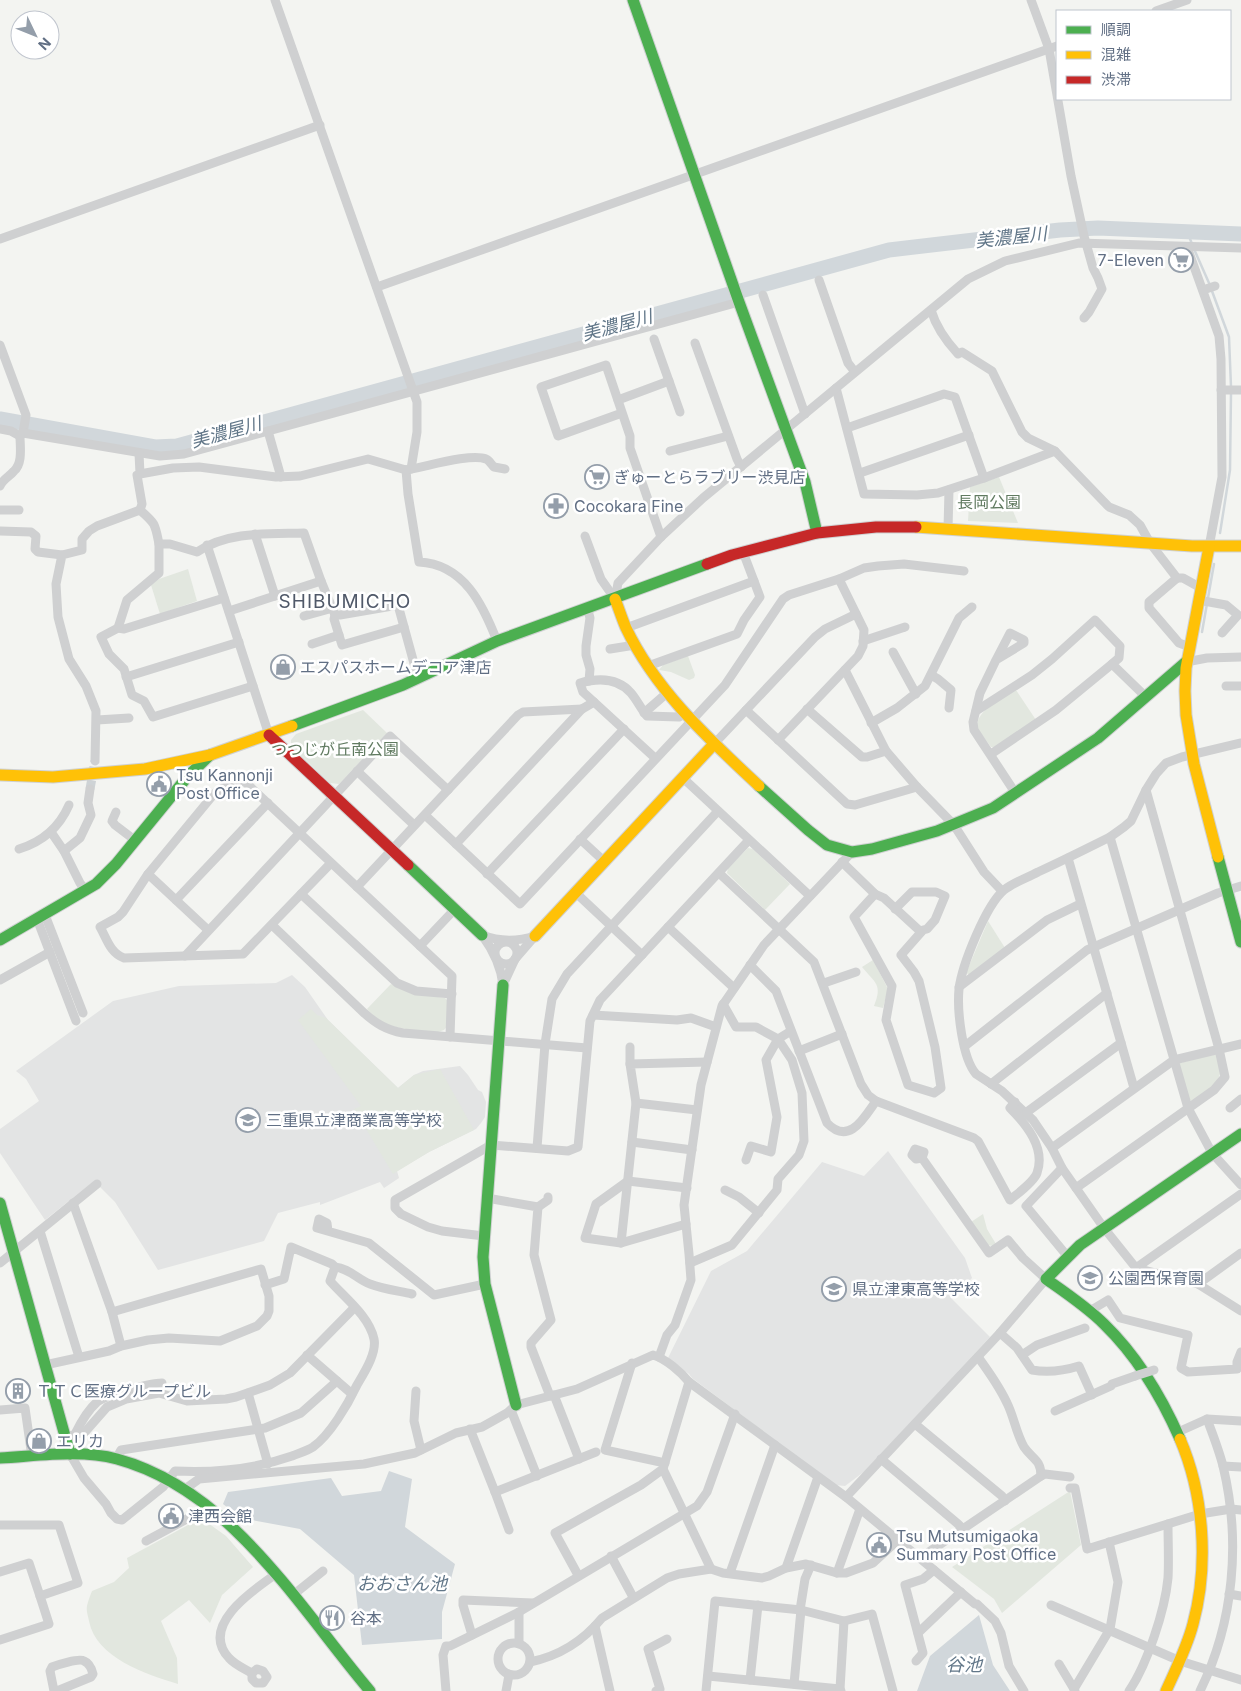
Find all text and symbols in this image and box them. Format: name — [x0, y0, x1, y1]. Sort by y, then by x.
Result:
north arrow — [10, 10, 60, 60]
legend — [1056, 10, 1231, 100]
text: 順調 — [1101, 20, 1131, 39]
text: N — [35, 35, 55, 54]
text: 混雑 — [1101, 45, 1131, 64]
text: 渋滞 — [1101, 70, 1131, 89]
water label: 美濃屋川 — [974, 223, 1050, 251]
supermarket icon: 7-Eleven — [1168, 247, 1194, 273]
place label: 7-Eleven — [1098, 250, 1164, 270]
water label: 美濃屋川 — [580, 305, 656, 344]
water label: 美濃屋川 — [189, 412, 265, 451]
supermarket icon: ぎゅーとらラブリー渋見店 — [584, 464, 610, 490]
place label: ぎゅーとらラブリー渋見店 — [614, 467, 806, 487]
park label: 長岡公園 — [957, 492, 1021, 512]
pharmacy icon: Cocokara Fine — [543, 493, 569, 519]
place label: Cocokara Fine — [574, 496, 683, 516]
district label: SHIBUMICHO — [279, 590, 411, 613]
shop icon: エスパスホームデコア津店 — [270, 654, 296, 680]
place label: エスパスホームデコア津店 — [300, 657, 492, 677]
park label: つつじが丘南公園 — [271, 739, 399, 759]
place label: Tsu Kannonji Post Office — [176, 765, 273, 803]
public building icon: Tsu Kannonji Post Office — [146, 771, 172, 797]
school or university icon: 三重県立津商業高等学校 — [235, 1107, 261, 1133]
place label: 三重県立津商業高等学校 — [266, 1110, 442, 1130]
school or university icon: 公園西保育園 — [1077, 1265, 1103, 1291]
place label: 公園西保育園 — [1108, 1268, 1204, 1288]
school or university icon: 県立津東高等学校 — [821, 1276, 847, 1302]
place label: 県立津東高等学校 — [852, 1279, 980, 1299]
building icon: ＴＴＣ医療グループビル — [5, 1378, 31, 1404]
place label: ＴＴＣ医療グループビル — [36, 1381, 211, 1401]
shop icon: エリカ — [26, 1428, 52, 1454]
place label: エリカ — [56, 1431, 104, 1451]
public building icon: 津西会館 — [158, 1503, 184, 1529]
place label: 津西会館 — [188, 1506, 252, 1526]
place label: Tsu Mutsumigaoka Summary Post Office — [896, 1526, 1056, 1564]
public building icon: Tsu Mutsumigaoka Summary Post Office — [866, 1532, 892, 1558]
water label: おおさん池 — [357, 1573, 449, 1594]
restaurant icon: 谷本 — [319, 1605, 345, 1631]
place label: 谷本 — [350, 1608, 382, 1628]
water label: 谷池 — [946, 1654, 984, 1675]

